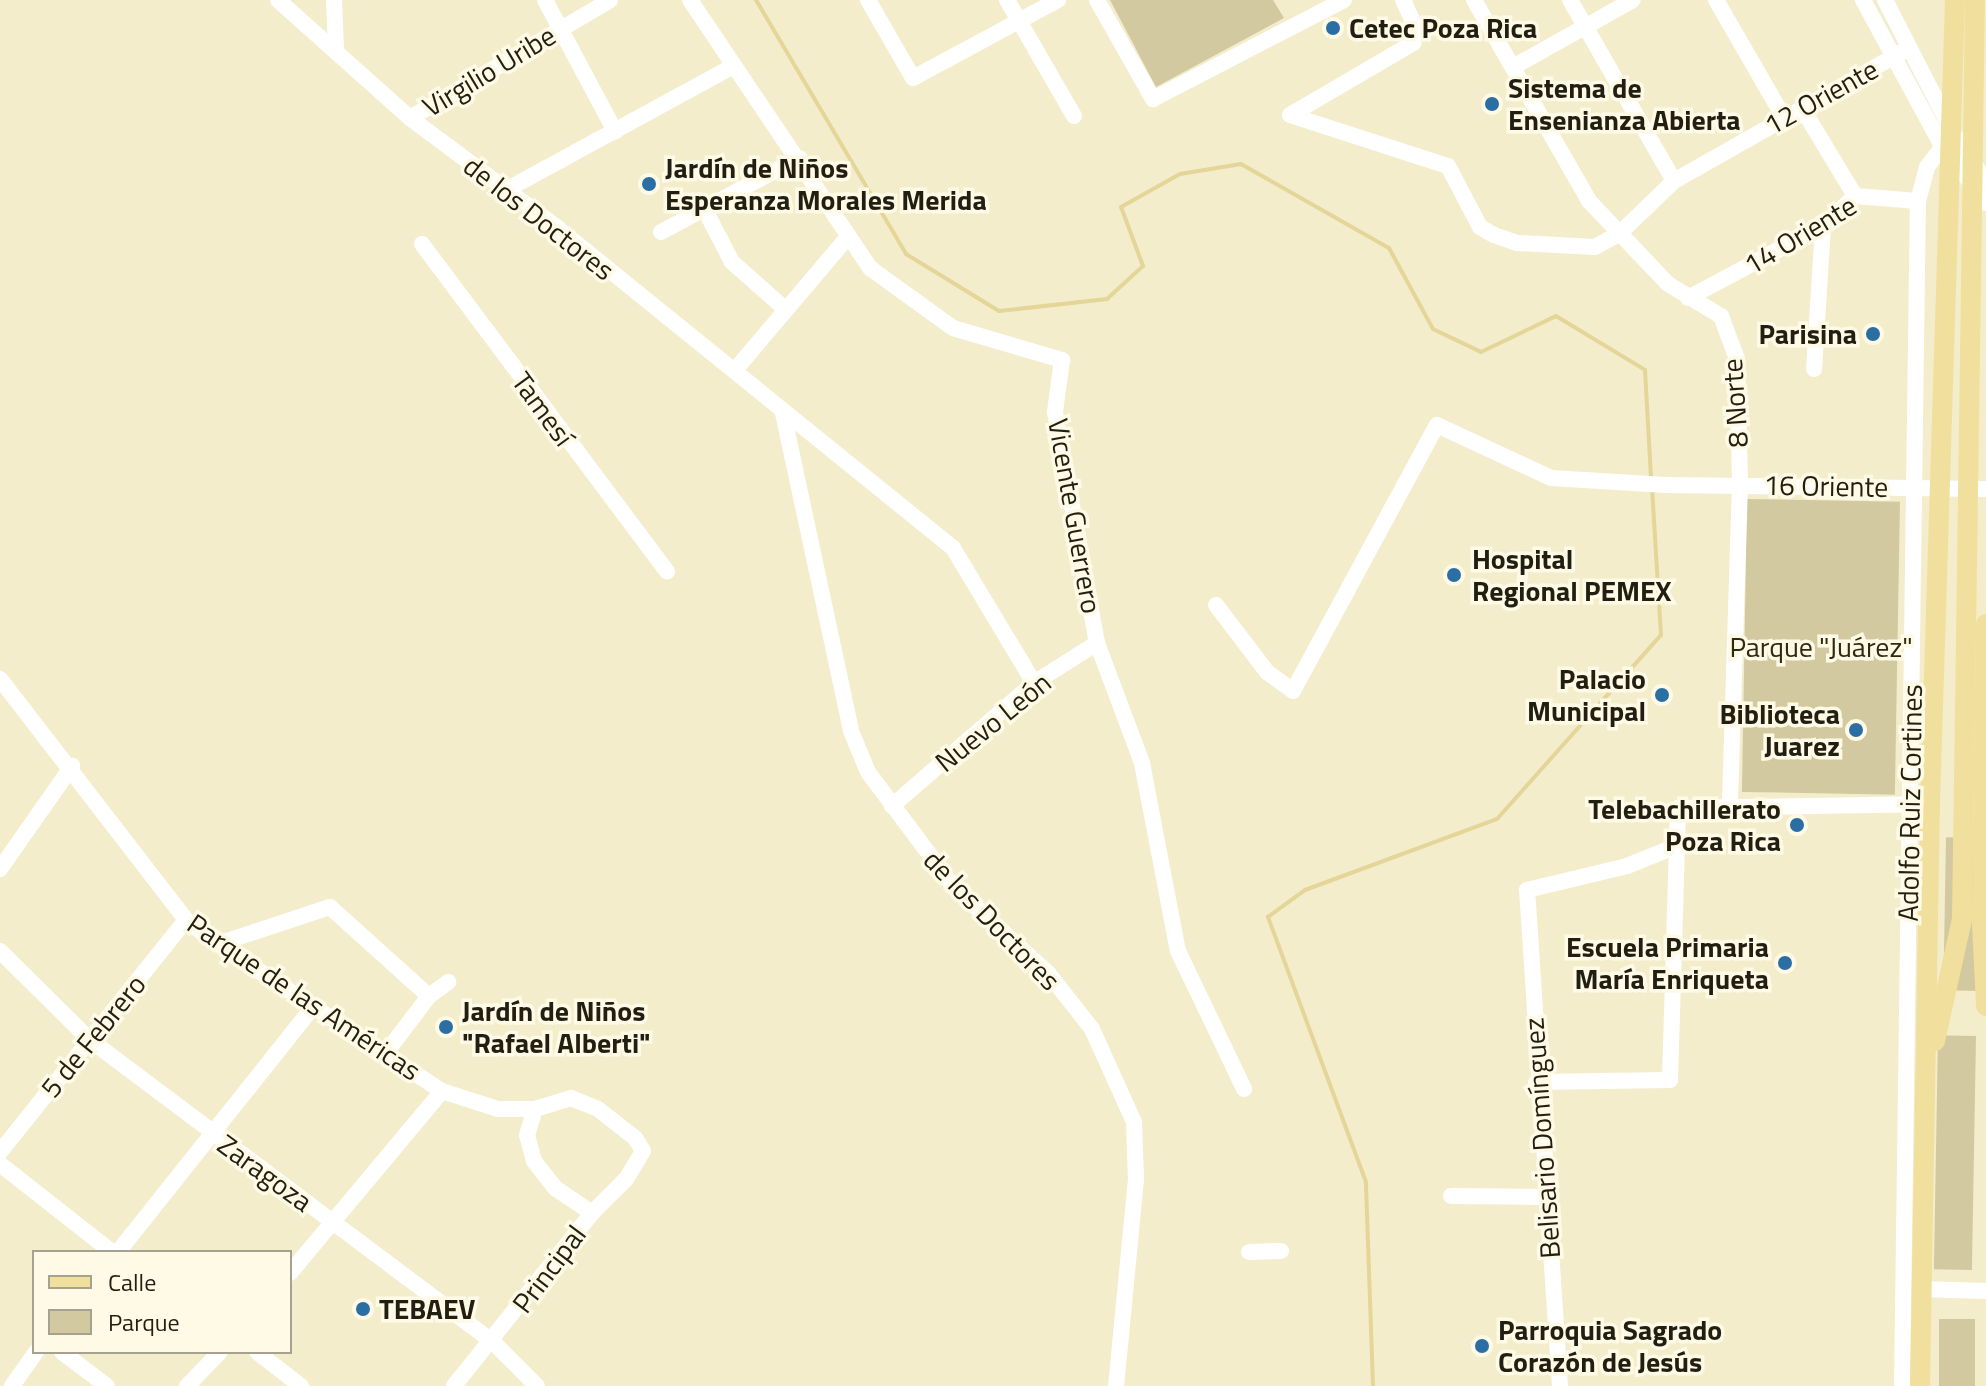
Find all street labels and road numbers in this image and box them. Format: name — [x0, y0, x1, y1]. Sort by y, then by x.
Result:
street label: Virgilio Uribe — [417, 18, 561, 124]
street label: 12 Oriente — [1758, 52, 1884, 142]
street label: de los Doctores — [457, 149, 621, 287]
street label: 14 Oriente — [1738, 188, 1862, 282]
street label: 8 Norte — [1715, 357, 1755, 449]
street label: Tamesí — [505, 366, 581, 452]
street label: Vicente Guerrero — [1041, 416, 1109, 616]
street label: 16 Oriente — [1763, 468, 1889, 504]
street label: Nuevo León — [928, 665, 1058, 779]
street label: Adolfo Ruiz Cortines — [1891, 684, 1929, 922]
street label: de los Doctores — [917, 843, 1067, 997]
street label: Parque de las Américas — [181, 907, 427, 1087]
street label: 5 de Febrero — [33, 968, 153, 1104]
street label: Belisario Domínguez — [1517, 1016, 1567, 1260]
street label: Zaragoza — [211, 1127, 319, 1219]
street label: Principal — [505, 1219, 593, 1319]

